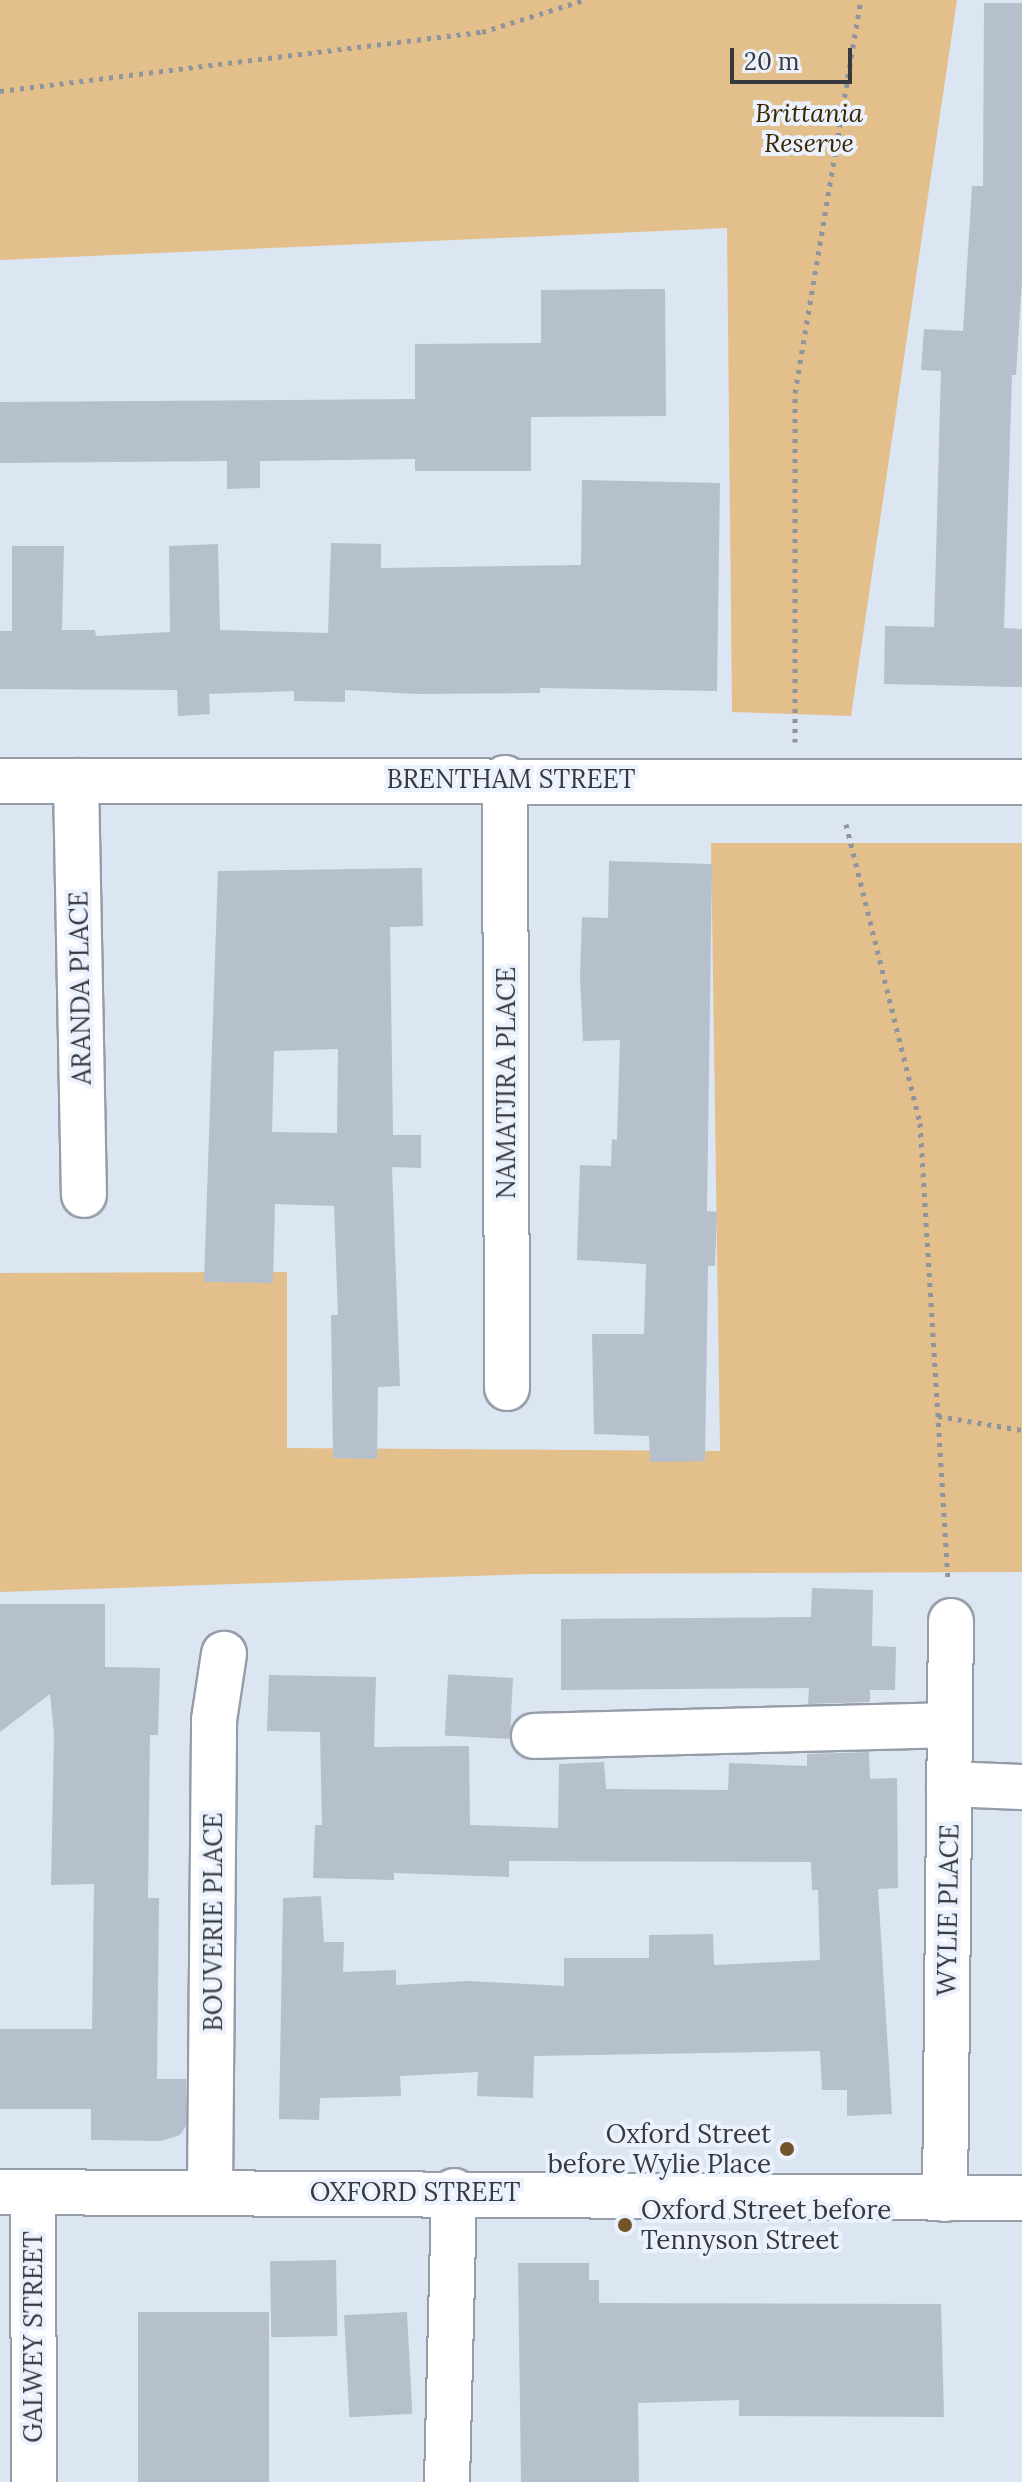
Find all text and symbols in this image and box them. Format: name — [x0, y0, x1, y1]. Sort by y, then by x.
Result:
scale bar — [734, 32, 856, 82]
text: 20 m — [744, 46, 800, 77]
park label: Brittania Reserve — [755, 97, 863, 158]
street label: BRENTHAM STREET — [387, 763, 635, 795]
street label: ARANDA PLACE — [63, 891, 97, 1085]
street label: NAMATJIRA PLACE — [490, 967, 522, 1199]
street label: BOUVERIE PLACE — [197, 1812, 229, 2032]
street label: WYLIE PLACE — [931, 1824, 965, 1996]
place label: Oxford Street before Wylie Place — [548, 2118, 771, 2180]
marker: Oxford Street before Wylie Place — [778, 2140, 796, 2158]
street label: OXFORD STREET — [310, 2176, 520, 2208]
place label: Oxford Street before Tennyson Street — [641, 2194, 891, 2256]
marker: Oxford Street before Tennyson Street — [616, 2216, 634, 2234]
street label: GALWEY STREET — [17, 2231, 49, 2443]

